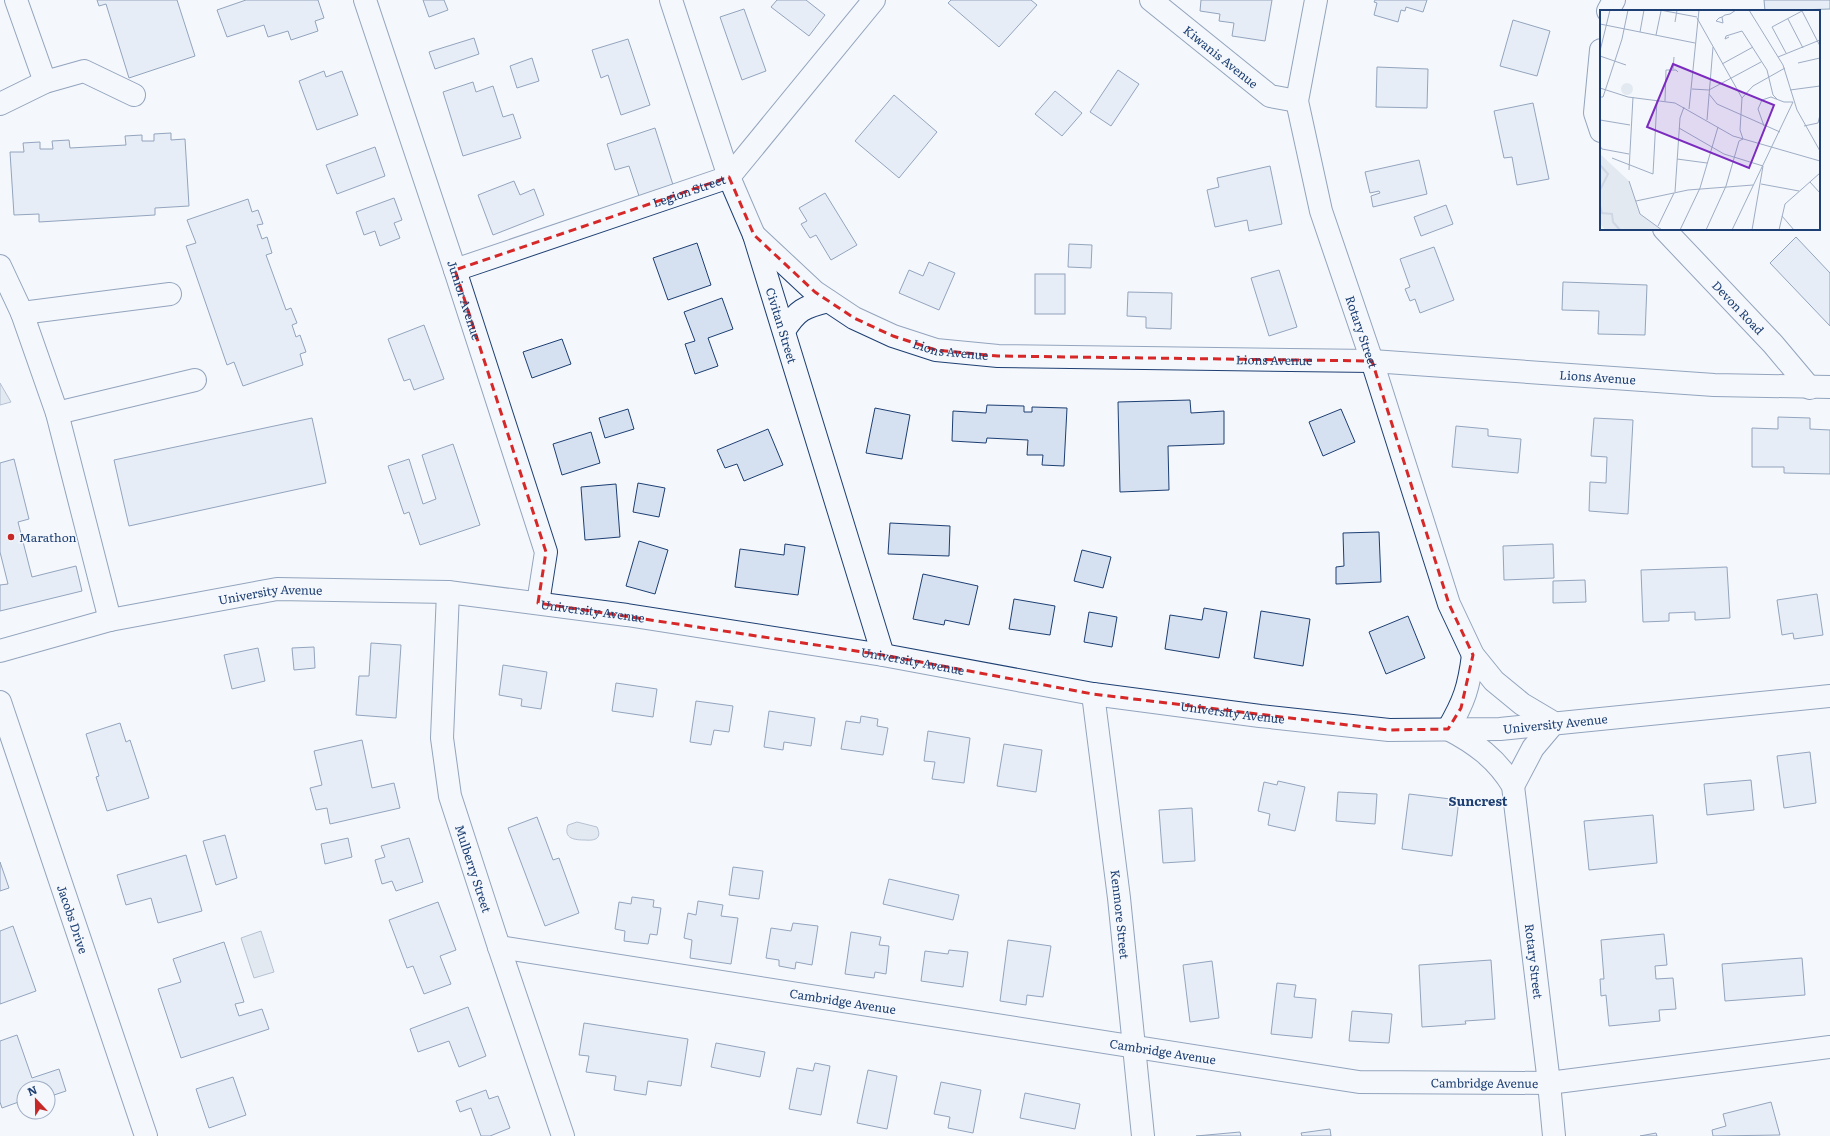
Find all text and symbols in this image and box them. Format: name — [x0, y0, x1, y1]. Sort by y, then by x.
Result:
inset map — [1600, 10, 1820, 230]
street label: Kiwanis Avenue — [1180, 21, 1262, 92]
street label: Legion Street — [650, 170, 728, 211]
street label: Junior Avenue — [443, 258, 486, 342]
street label: Devon Road — [1708, 276, 1769, 339]
street label: Civitan Street — [762, 285, 802, 366]
street label: Rotary Street — [1341, 293, 1383, 371]
street label: Lions Avenue — [911, 334, 989, 364]
street label: Lions Avenue — [1236, 350, 1312, 369]
street label: Lions Avenue — [1559, 365, 1636, 388]
place label: Marathon — [19, 528, 77, 546]
marker: Marathon — [6, 532, 16, 542]
street label: University Avenue — [217, 580, 323, 609]
street label: University Avenue — [539, 595, 646, 627]
street label: University Avenue — [860, 643, 966, 679]
street label: University Avenue — [1179, 697, 1286, 728]
street label: University Avenue — [1502, 709, 1608, 738]
district label: Suncrest — [1449, 791, 1508, 810]
street label: Mulberry Street — [451, 822, 496, 915]
street label: Kenmore Street — [1106, 869, 1134, 960]
street label: Jacobs Drive — [53, 882, 93, 956]
street label: Rotary Street — [1521, 923, 1548, 1000]
street label: Cambridge Avenue — [788, 984, 897, 1018]
street label: Cambridge Avenue — [1108, 1034, 1217, 1068]
street label: Cambridge Avenue — [1431, 1073, 1538, 1092]
north arrow — [16, 1080, 56, 1120]
text: N — [25, 1081, 39, 1099]

